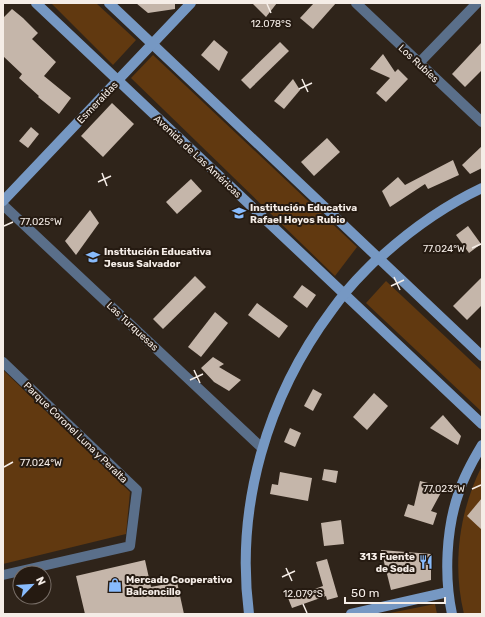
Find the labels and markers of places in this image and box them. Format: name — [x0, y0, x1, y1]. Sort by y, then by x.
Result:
place label: Institución Educativa Rafael Hoyos Rubio — [250, 202, 357, 226]
school or university icon: Institución Educativa Rafael Hoyos Rubio — [231, 205, 247, 221]
place label: Institución Educativa Jesus Salvador — [104, 246, 211, 270]
school or university icon: Institución Educativa Jesus Salvador — [85, 249, 101, 265]
place label: 313 Fuente de Soda — [359, 551, 415, 575]
restaurant icon: 313 Fuente de Soda — [418, 554, 434, 570]
place label: Mercado Cooperativo Balconcillo — [126, 574, 232, 598]
shop icon: Mercado Cooperativo Balconcillo — [107, 577, 123, 593]

